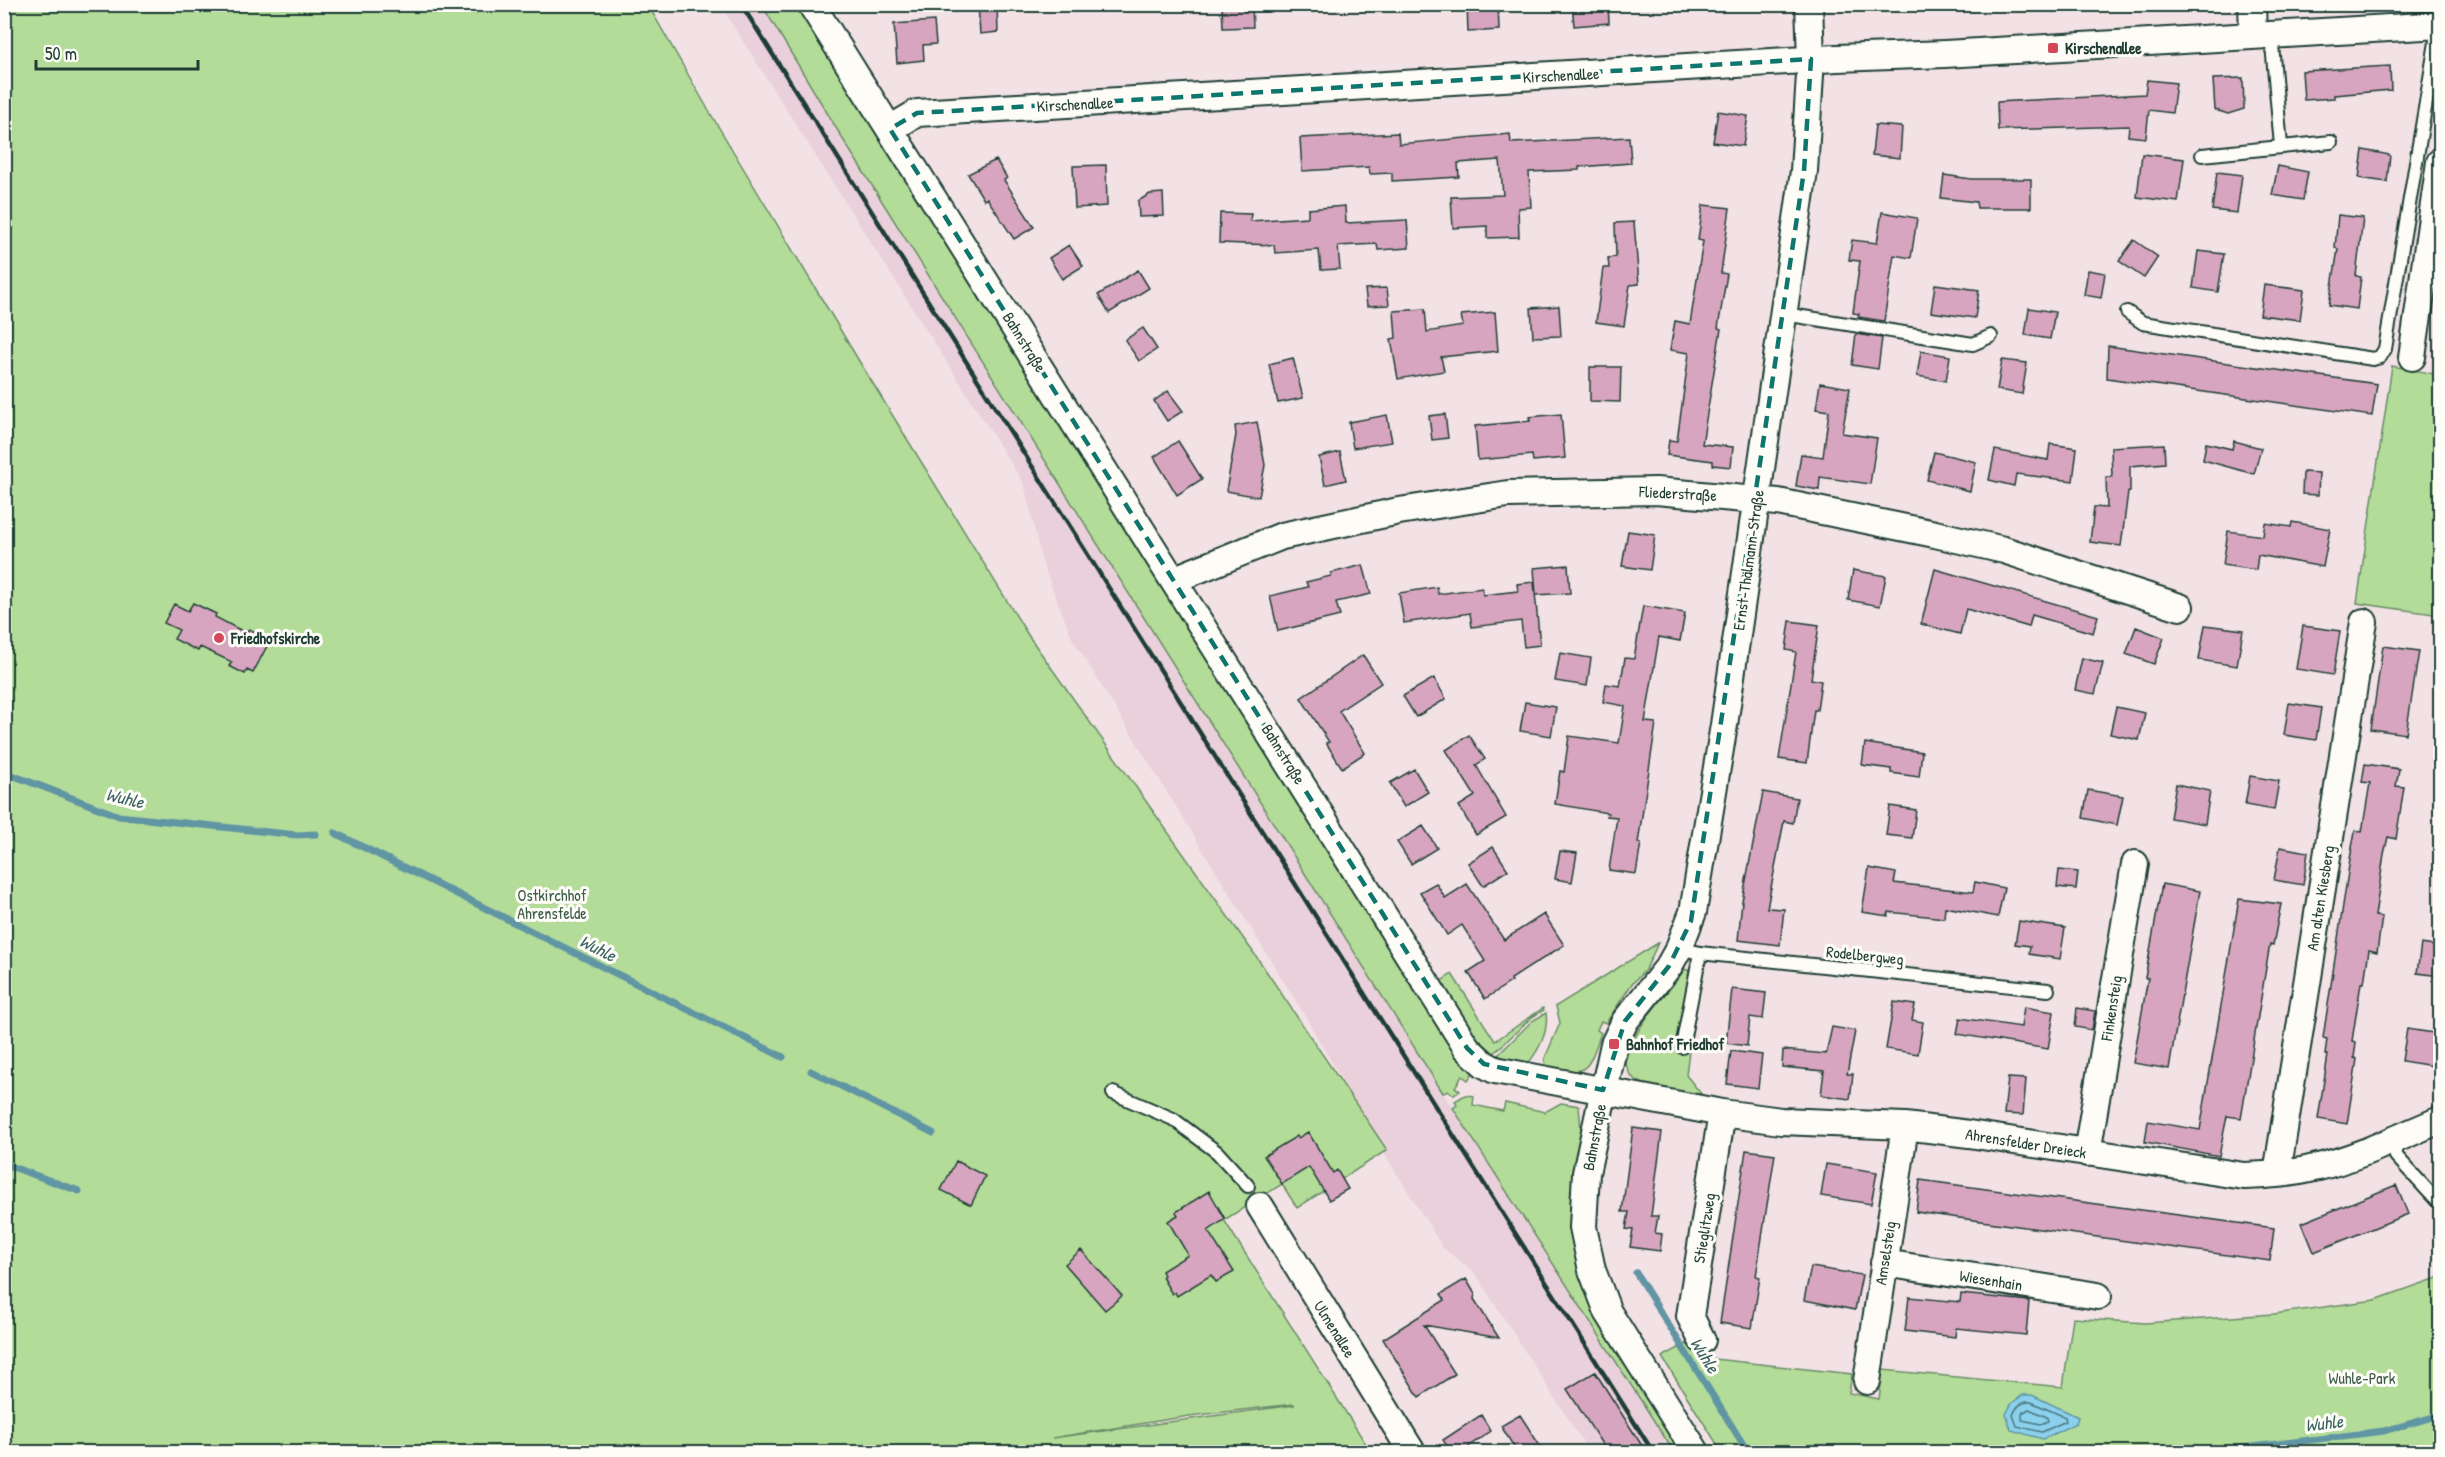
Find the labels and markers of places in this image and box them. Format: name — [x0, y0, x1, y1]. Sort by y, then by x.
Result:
place label: Kirschenallee — [2065, 37, 2142, 59]
marker: Kirschenallee — [2046, 41, 2060, 55]
place label: Friedhofskirche — [230, 627, 321, 649]
marker: Friedhofskirche — [212, 631, 226, 645]
place label: Bahnhof Friedhof — [1626, 1033, 1724, 1055]
marker: Bahnhof Friedhof — [1607, 1037, 1621, 1051]

